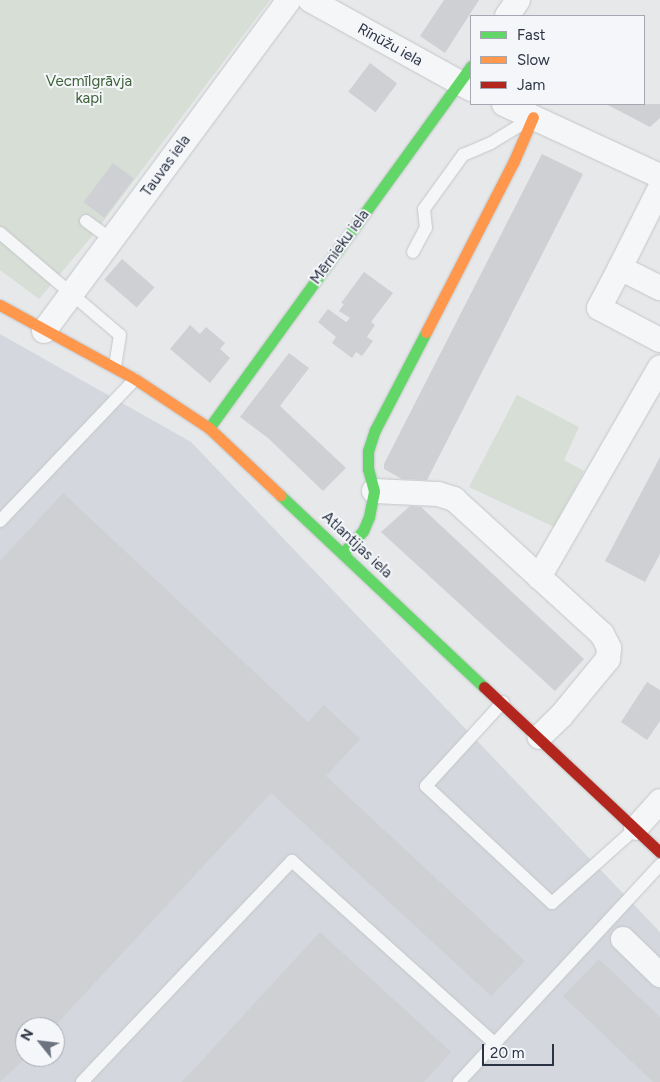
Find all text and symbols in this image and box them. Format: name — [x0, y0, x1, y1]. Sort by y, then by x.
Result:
legend — [470, 15, 645, 105]
street label: Rīnūžu iela — [354, 20, 426, 70]
text: Fast — [517, 26, 545, 44]
text: Slow — [517, 51, 550, 69]
park label: Vecmīlgrāvja kapi — [46, 72, 132, 107]
text: Jam — [517, 76, 545, 94]
street label: Tauvas iela — [138, 132, 194, 200]
street label: Mērnieku iela — [307, 206, 373, 288]
street label: Atlantijas iela — [318, 508, 396, 582]
north arrow — [15, 1017, 65, 1067]
text: N — [17, 1026, 37, 1044]
scale bar — [485, 1034, 558, 1066]
text: 20 m — [490, 1044, 524, 1062]

